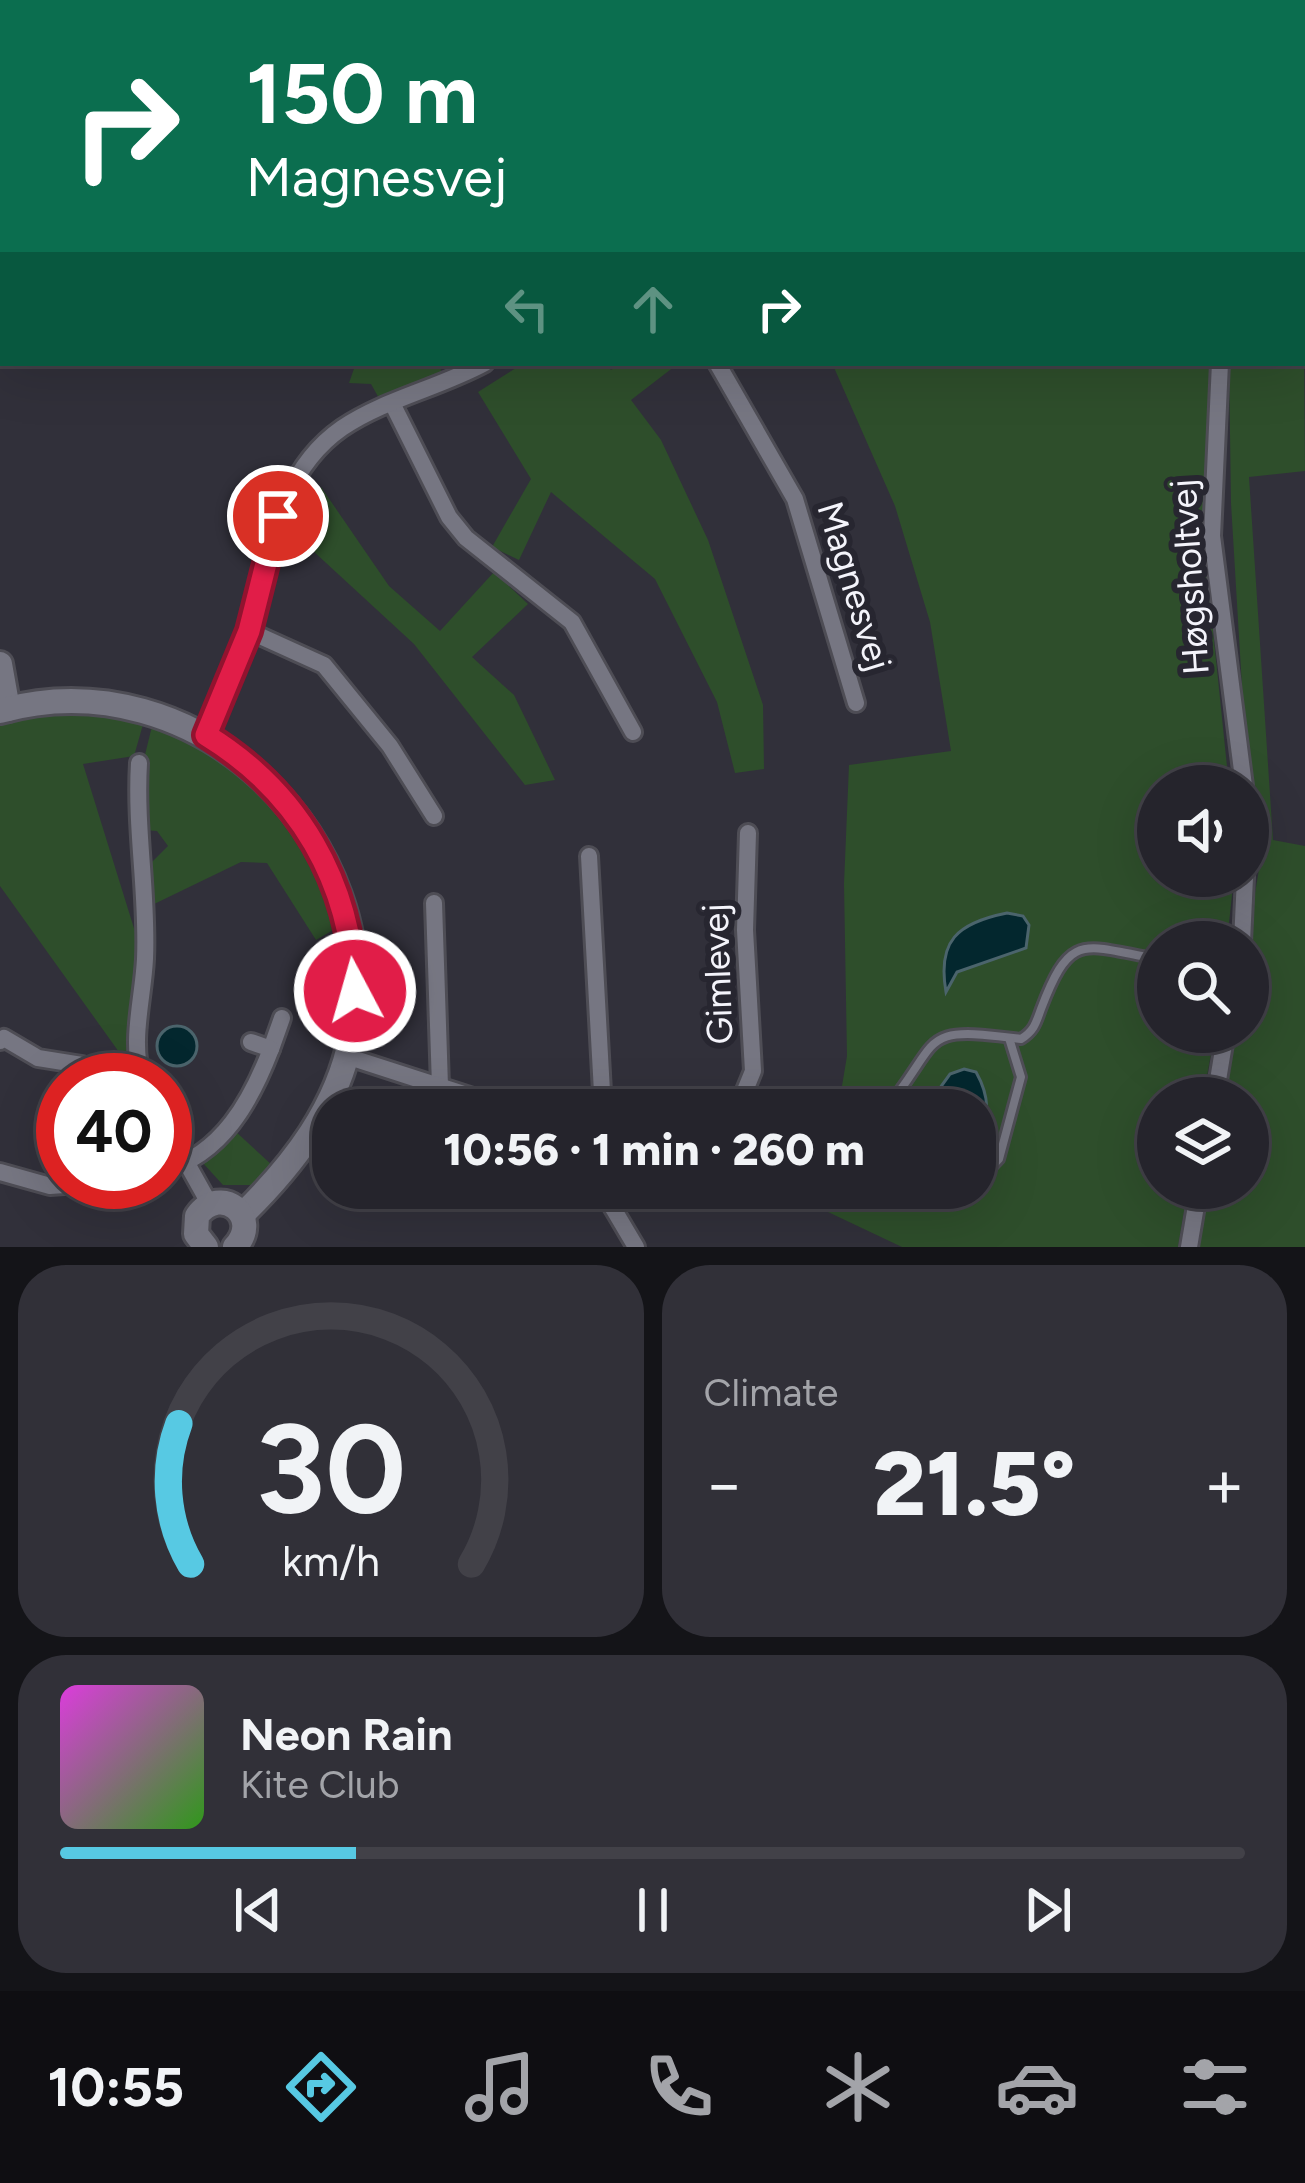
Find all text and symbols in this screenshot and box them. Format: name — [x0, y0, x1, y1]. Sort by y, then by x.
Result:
text: 150 m — [246, 43, 478, 144]
icon: right — [48, 48, 204, 204]
text: Magnesvej — [246, 145, 507, 210]
icon: left — [494, 276, 560, 342]
icon: ahead — [620, 276, 686, 342]
icon: right — [746, 276, 812, 342]
pin — [227, 465, 329, 567]
street label: Høgsholtvej — [1161, 478, 1218, 676]
icon: arrive — [245, 483, 311, 549]
street label: Magnesvej — [809, 497, 901, 676]
map controls — [1137, 765, 1269, 1209]
button: sound — [1137, 765, 1269, 897]
street label: Gimlevej — [694, 903, 741, 1045]
button: search — [1137, 921, 1269, 1053]
position arrow — [292, 928, 418, 1054]
speed limit sign: 40 — [36, 1053, 192, 1209]
button: layers — [1137, 1077, 1269, 1209]
text: 10:56 · 1 min · 260 m — [443, 1122, 865, 1176]
text: Climate — [704, 1369, 838, 1416]
text: 30 — [256, 1394, 406, 1544]
text: 21.5° — [873, 1429, 1075, 1538]
text: − — [704, 1444, 745, 1524]
text: + — [1204, 1444, 1245, 1524]
text: km/h — [282, 1535, 380, 1587]
text: Neon Rain — [240, 1707, 453, 1761]
text: Kite Club — [240, 1761, 400, 1808]
icon: previous — [225, 1877, 291, 1943]
icon: pause — [620, 1877, 686, 1943]
icon: next — [1015, 1877, 1081, 1943]
icon: directions — [279, 2045, 363, 2129]
icon: music — [458, 2045, 542, 2129]
icon: phone — [637, 2045, 721, 2129]
icon: climate — [816, 2045, 900, 2129]
icon: car — [995, 2045, 1079, 2129]
icon: filters — [1173, 2045, 1257, 2129]
text: 10:55 — [47, 2055, 184, 2120]

